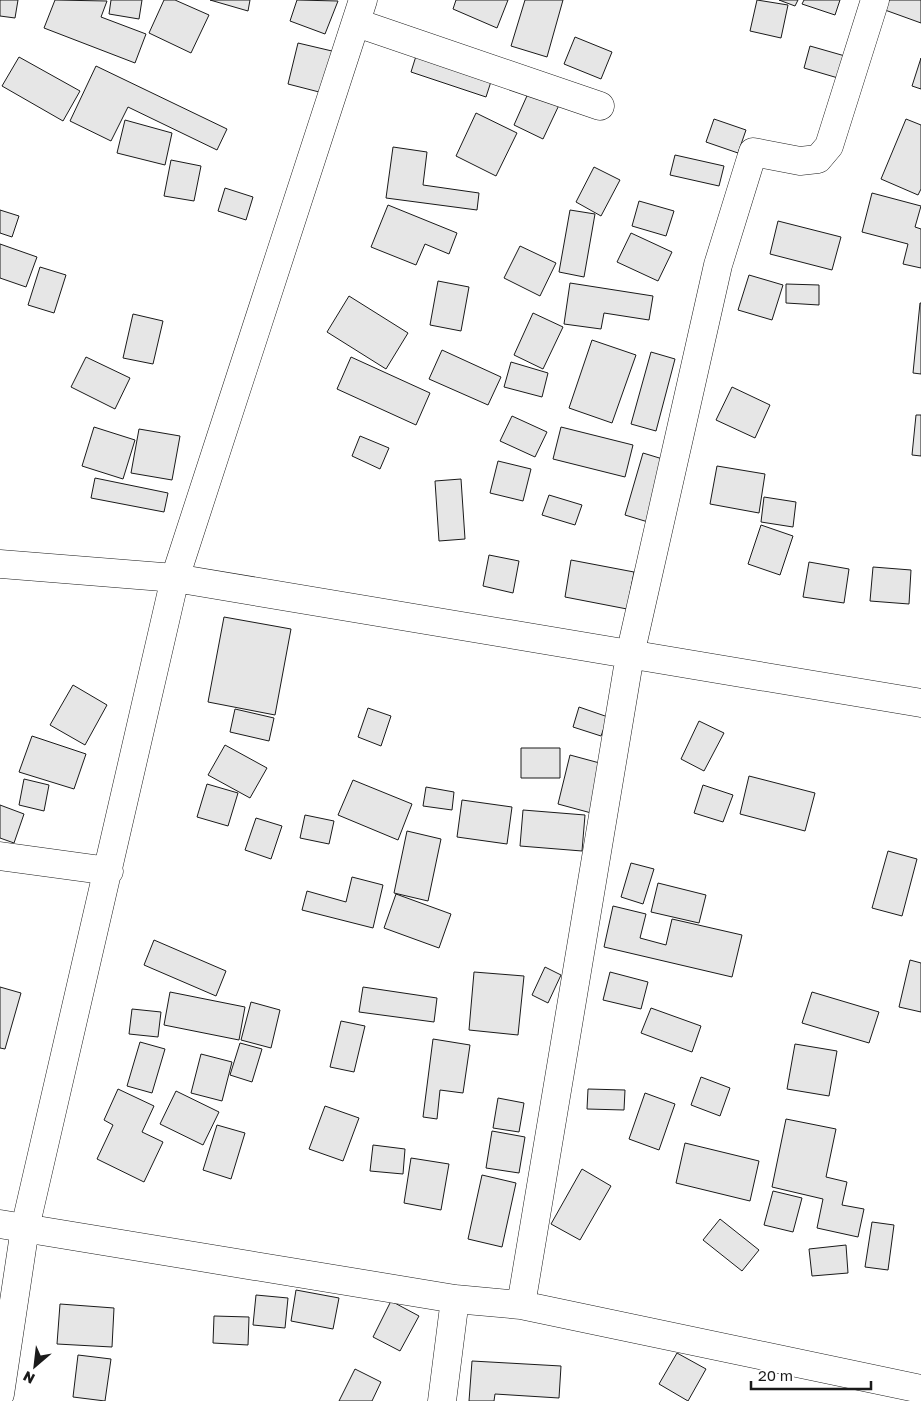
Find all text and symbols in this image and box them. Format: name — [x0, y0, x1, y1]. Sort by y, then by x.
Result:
north arrow — [10, 1341, 60, 1391]
scale bar — [751, 1358, 871, 1390]
text: 20 m — [758, 1366, 793, 1384]
text: N — [20, 1368, 37, 1388]

